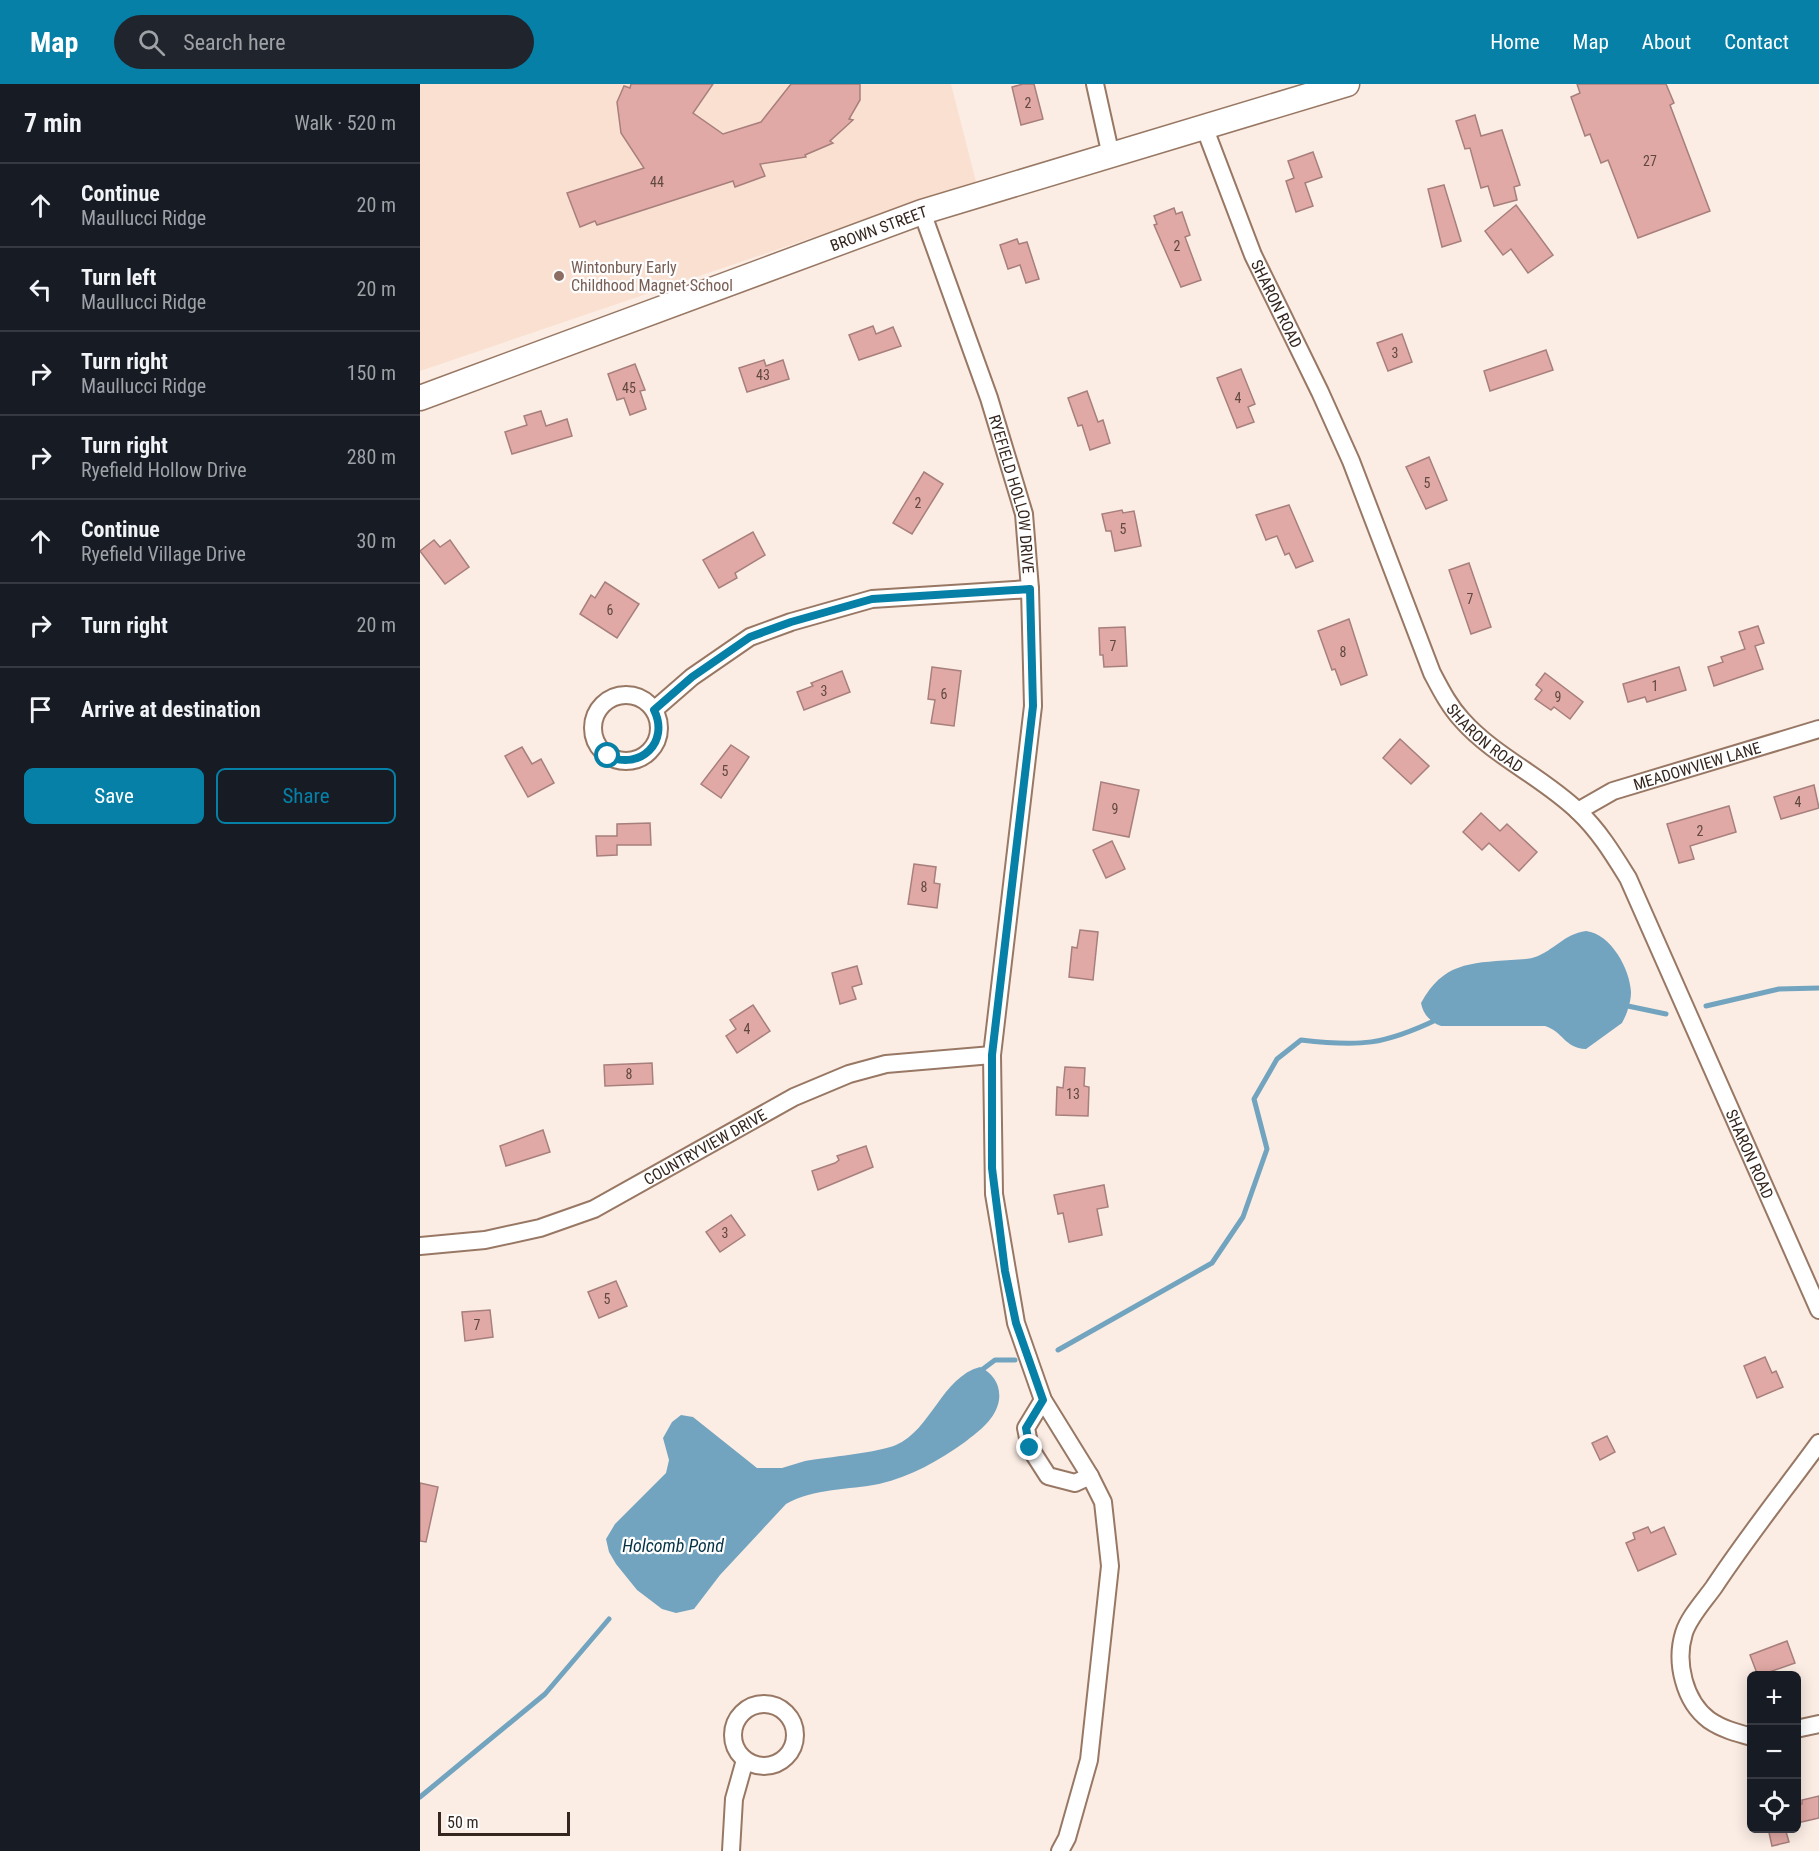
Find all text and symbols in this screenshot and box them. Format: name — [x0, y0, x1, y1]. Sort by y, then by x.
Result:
search box — [114, 15, 534, 69]
text: Map — [30, 26, 78, 59]
icon: search — [135, 26, 168, 59]
text: Search here — [183, 30, 286, 55]
text: Home — [1490, 30, 1540, 54]
text: Map — [1573, 30, 1609, 54]
text: About — [1642, 30, 1691, 54]
text: Contact — [1724, 30, 1789, 54]
house number: 2 — [1025, 95, 1032, 111]
text: 7 min — [24, 108, 82, 138]
text: Walk · 520 m — [295, 111, 396, 135]
house number: 27 — [1643, 153, 1657, 169]
house number: 44 — [650, 174, 664, 190]
text: Continue — [81, 181, 160, 206]
icon: ahead — [24, 189, 57, 222]
text: 20 m — [357, 193, 396, 217]
street label: BROWN STREET — [828, 202, 929, 255]
text: Maullucci Ridge — [81, 206, 206, 230]
house number: 2 — [1174, 238, 1181, 254]
street label: SHARON ROAD — [1247, 257, 1306, 351]
place label: Wintonbury Early Childhood Magnet School — [571, 258, 733, 295]
text: Turn left — [81, 265, 156, 290]
marker: Wintonbury Early Childhood Magnet School — [552, 269, 566, 283]
icon: left — [24, 273, 57, 306]
text: 20 m — [357, 277, 396, 301]
text: Maullucci Ridge — [81, 290, 206, 314]
house number: 3 — [1392, 345, 1398, 361]
text: Turn right — [81, 349, 168, 374]
icon: right — [24, 357, 57, 390]
text: 150 m — [347, 361, 396, 385]
house number: 43 — [756, 367, 770, 383]
text: Maullucci Ridge — [81, 374, 206, 398]
house number: 45 — [622, 380, 636, 396]
house number: 4 — [1235, 390, 1242, 406]
street label: RYEFIELD HOLLOW DRIVE — [985, 413, 1038, 574]
text: Turn right — [81, 433, 168, 458]
icon: right — [24, 441, 57, 474]
text: 280 m — [347, 445, 396, 469]
text: Ryefield Hollow Drive — [81, 458, 247, 482]
house number: 5 — [1424, 475, 1431, 491]
house number: 2 — [915, 495, 922, 511]
text: Continue — [81, 517, 160, 542]
house number: 5 — [1120, 521, 1127, 537]
icon: ahead — [24, 525, 57, 558]
text: 30 m — [357, 529, 396, 553]
text: Ryefield Village Drive — [81, 542, 246, 566]
house number: 7 — [1467, 591, 1474, 607]
house number: 6 — [607, 602, 614, 618]
icon: right — [24, 609, 57, 642]
text: Turn right — [81, 613, 168, 638]
text: 20 m — [357, 613, 396, 637]
house number: 7 — [1110, 638, 1117, 654]
house number: 8 — [1340, 644, 1347, 660]
house number: 1 — [1652, 678, 1658, 694]
house number: 3 — [821, 683, 827, 699]
house number: 6 — [941, 686, 948, 702]
house number: 9 — [1555, 689, 1561, 705]
icon: arrive — [24, 693, 57, 726]
text: Arrive at destination — [81, 697, 261, 722]
street label: SHARON ROAD — [1442, 700, 1527, 777]
street label: MEADOWVIEW LANE — [1631, 738, 1763, 794]
route start — [594, 742, 620, 768]
house number: 5 — [722, 763, 729, 779]
button: Save — [24, 768, 204, 824]
button: Share — [216, 768, 396, 824]
house number: 4 — [1795, 794, 1802, 810]
house number: 9 — [1112, 801, 1118, 817]
house number: 2 — [1697, 823, 1704, 839]
house number: 8 — [921, 879, 928, 895]
house number: 4 — [744, 1021, 751, 1037]
house number: 8 — [626, 1066, 633, 1082]
house number: 13 — [1066, 1086, 1080, 1102]
street label: COUNTRYVIEW DRIVE — [640, 1105, 770, 1189]
street label: SHARON ROAD — [1721, 1106, 1778, 1202]
house number: 3 — [722, 1225, 728, 1241]
house number: 5 — [604, 1291, 611, 1307]
house number: 7 — [474, 1317, 481, 1333]
route end — [1016, 1434, 1042, 1460]
water label: Holcomb Pond — [622, 1535, 724, 1556]
map controls — [1747, 1671, 1801, 1833]
button: + — [1747, 1671, 1801, 1725]
button: − — [1747, 1725, 1801, 1779]
button: locate — [1747, 1779, 1801, 1833]
scale bar — [438, 1809, 570, 1836]
text: 50 m — [447, 1813, 479, 1832]

